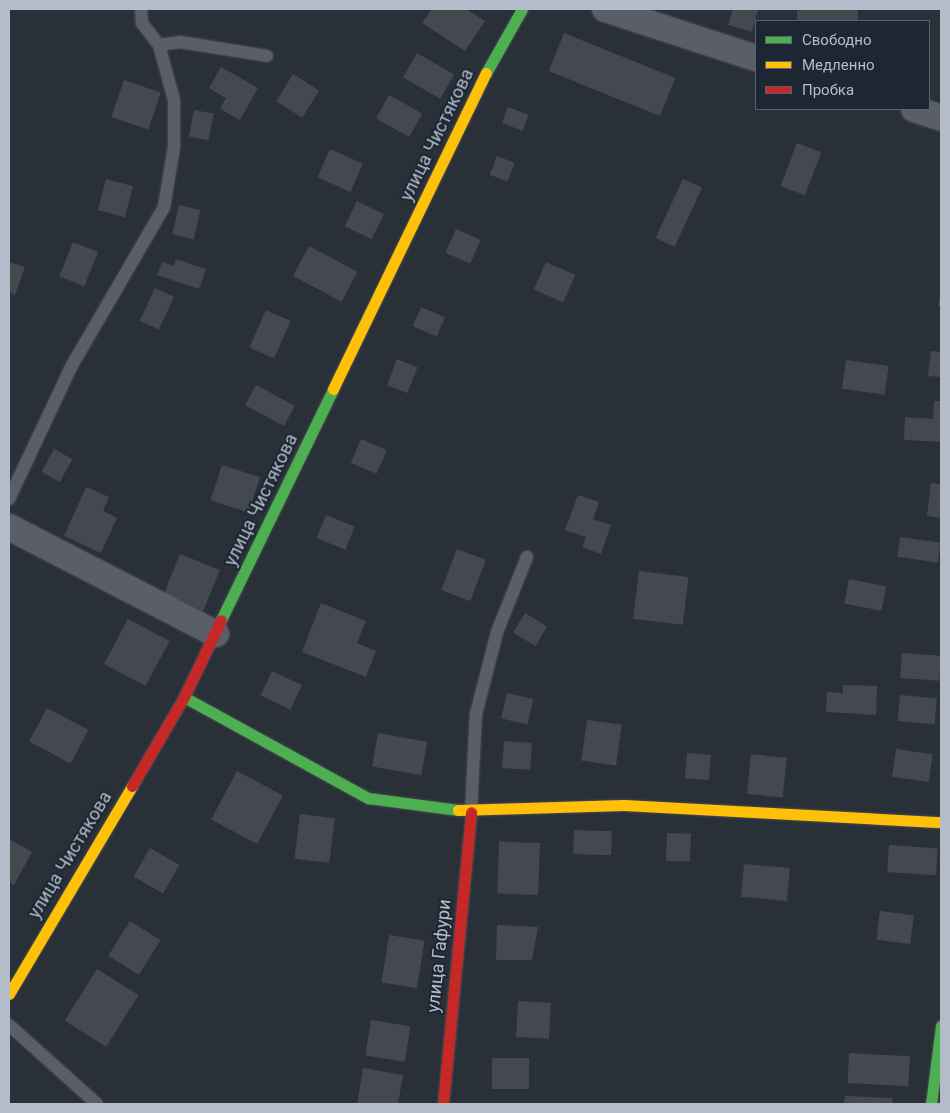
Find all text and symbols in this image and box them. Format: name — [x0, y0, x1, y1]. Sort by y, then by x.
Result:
legend — [755, 20, 930, 110]
text: Свободно — [802, 31, 871, 49]
text: Медленно — [802, 56, 875, 74]
street label: улица Чистякова — [396, 65, 478, 205]
text: Пробка — [802, 81, 854, 99]
street label: улица Чистякова — [220, 430, 302, 570]
street label: улица Чистякова — [24, 788, 116, 922]
street label: улица Гафури — [422, 898, 456, 1014]

